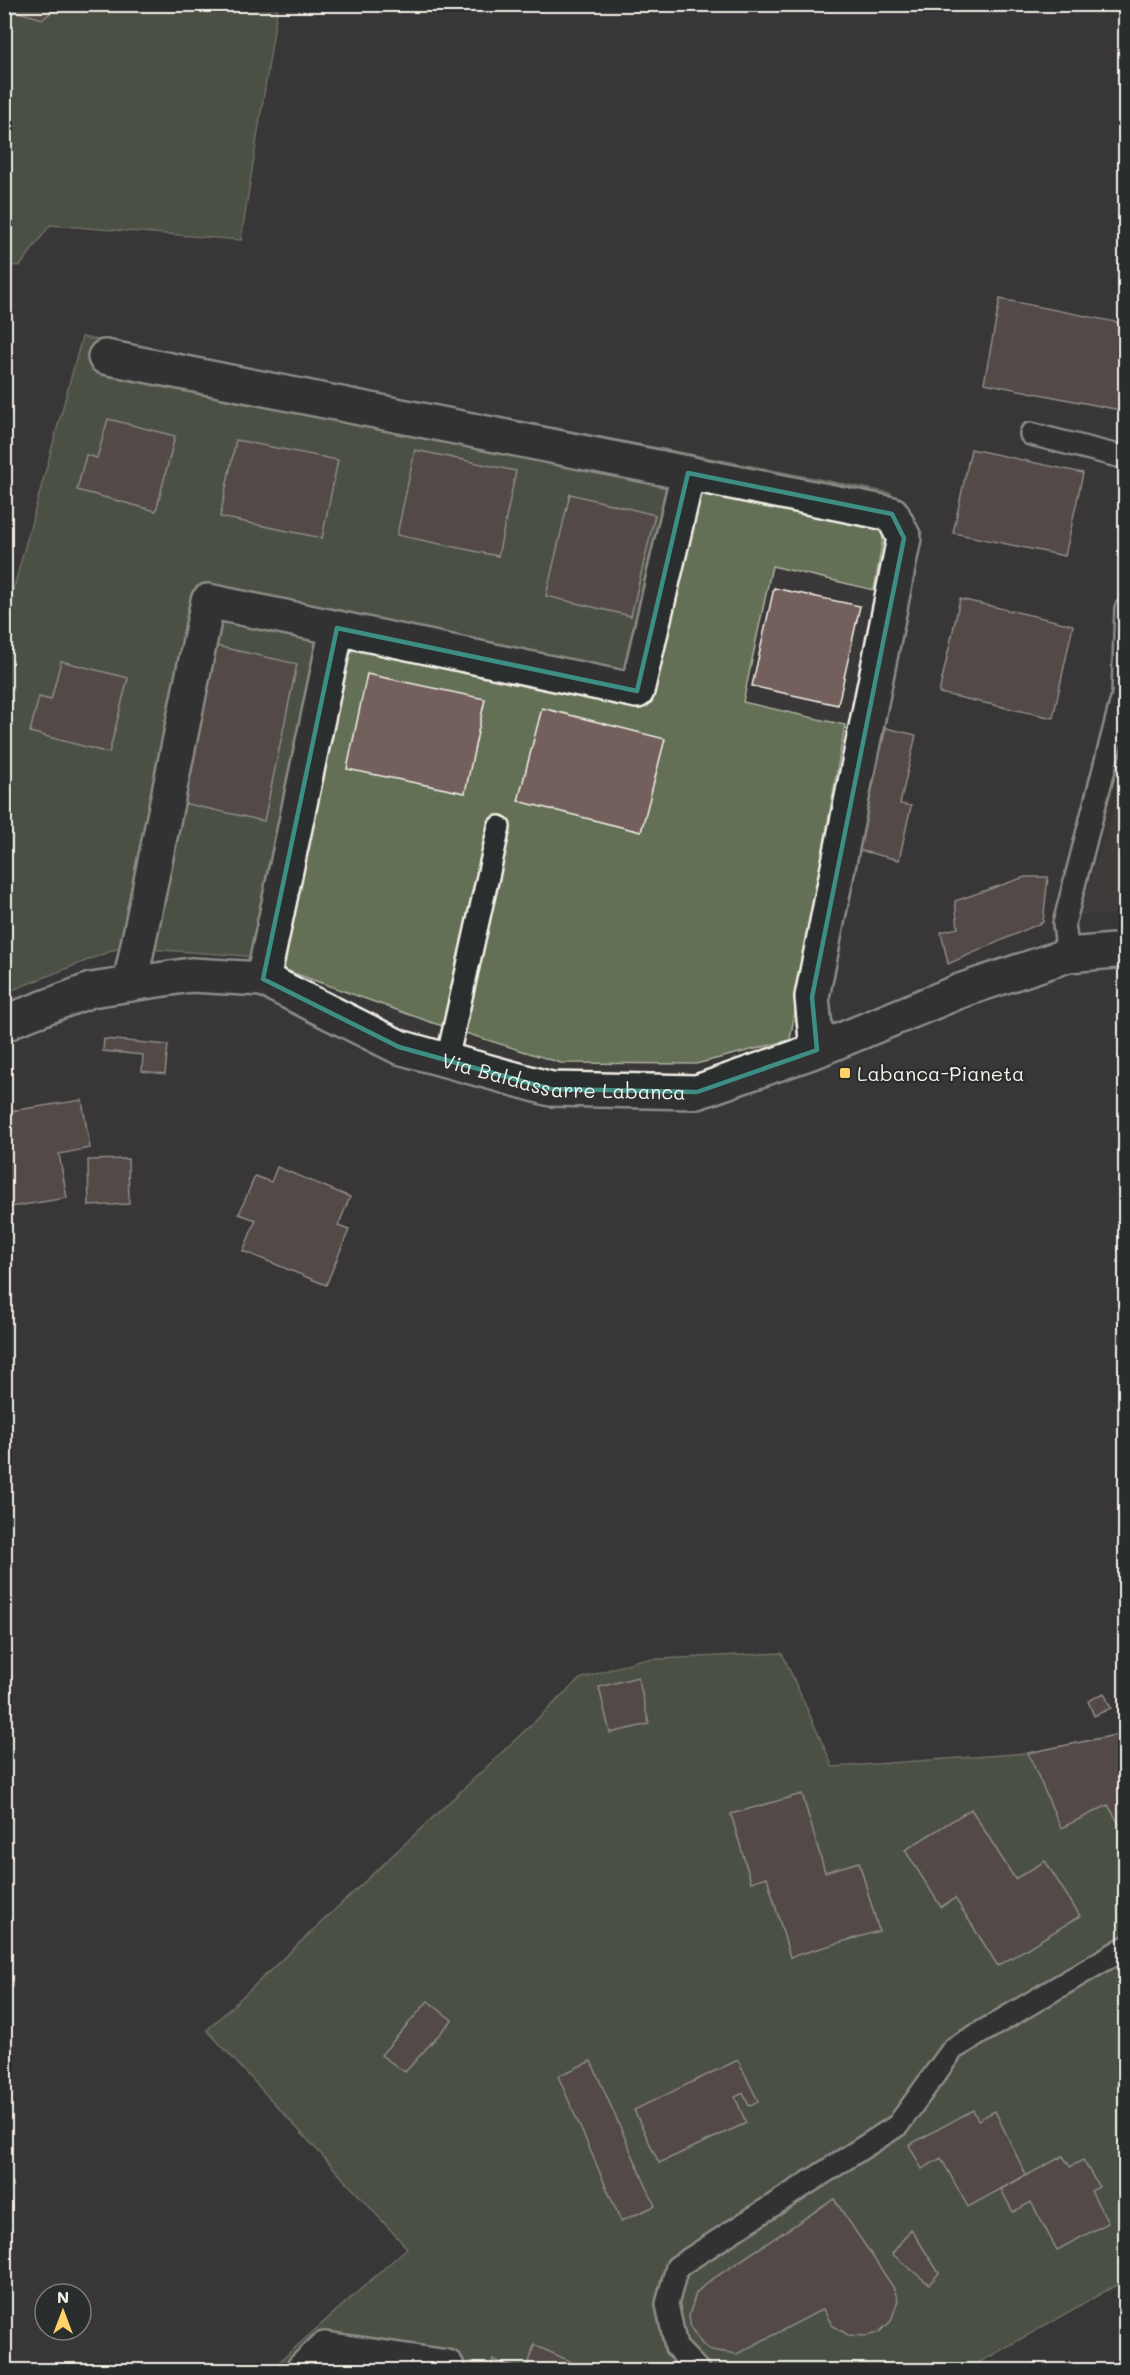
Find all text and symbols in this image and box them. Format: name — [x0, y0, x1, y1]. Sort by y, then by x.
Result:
street label: Via Baldassarre Labanca — [439, 1046, 686, 1105]
place label: Labanca-Pianeta — [857, 1060, 1024, 1086]
marker: Labanca-Pianeta — [838, 1066, 852, 1080]
north arrow — [33, 2282, 93, 2342]
text: N — [57, 2286, 69, 2307]

